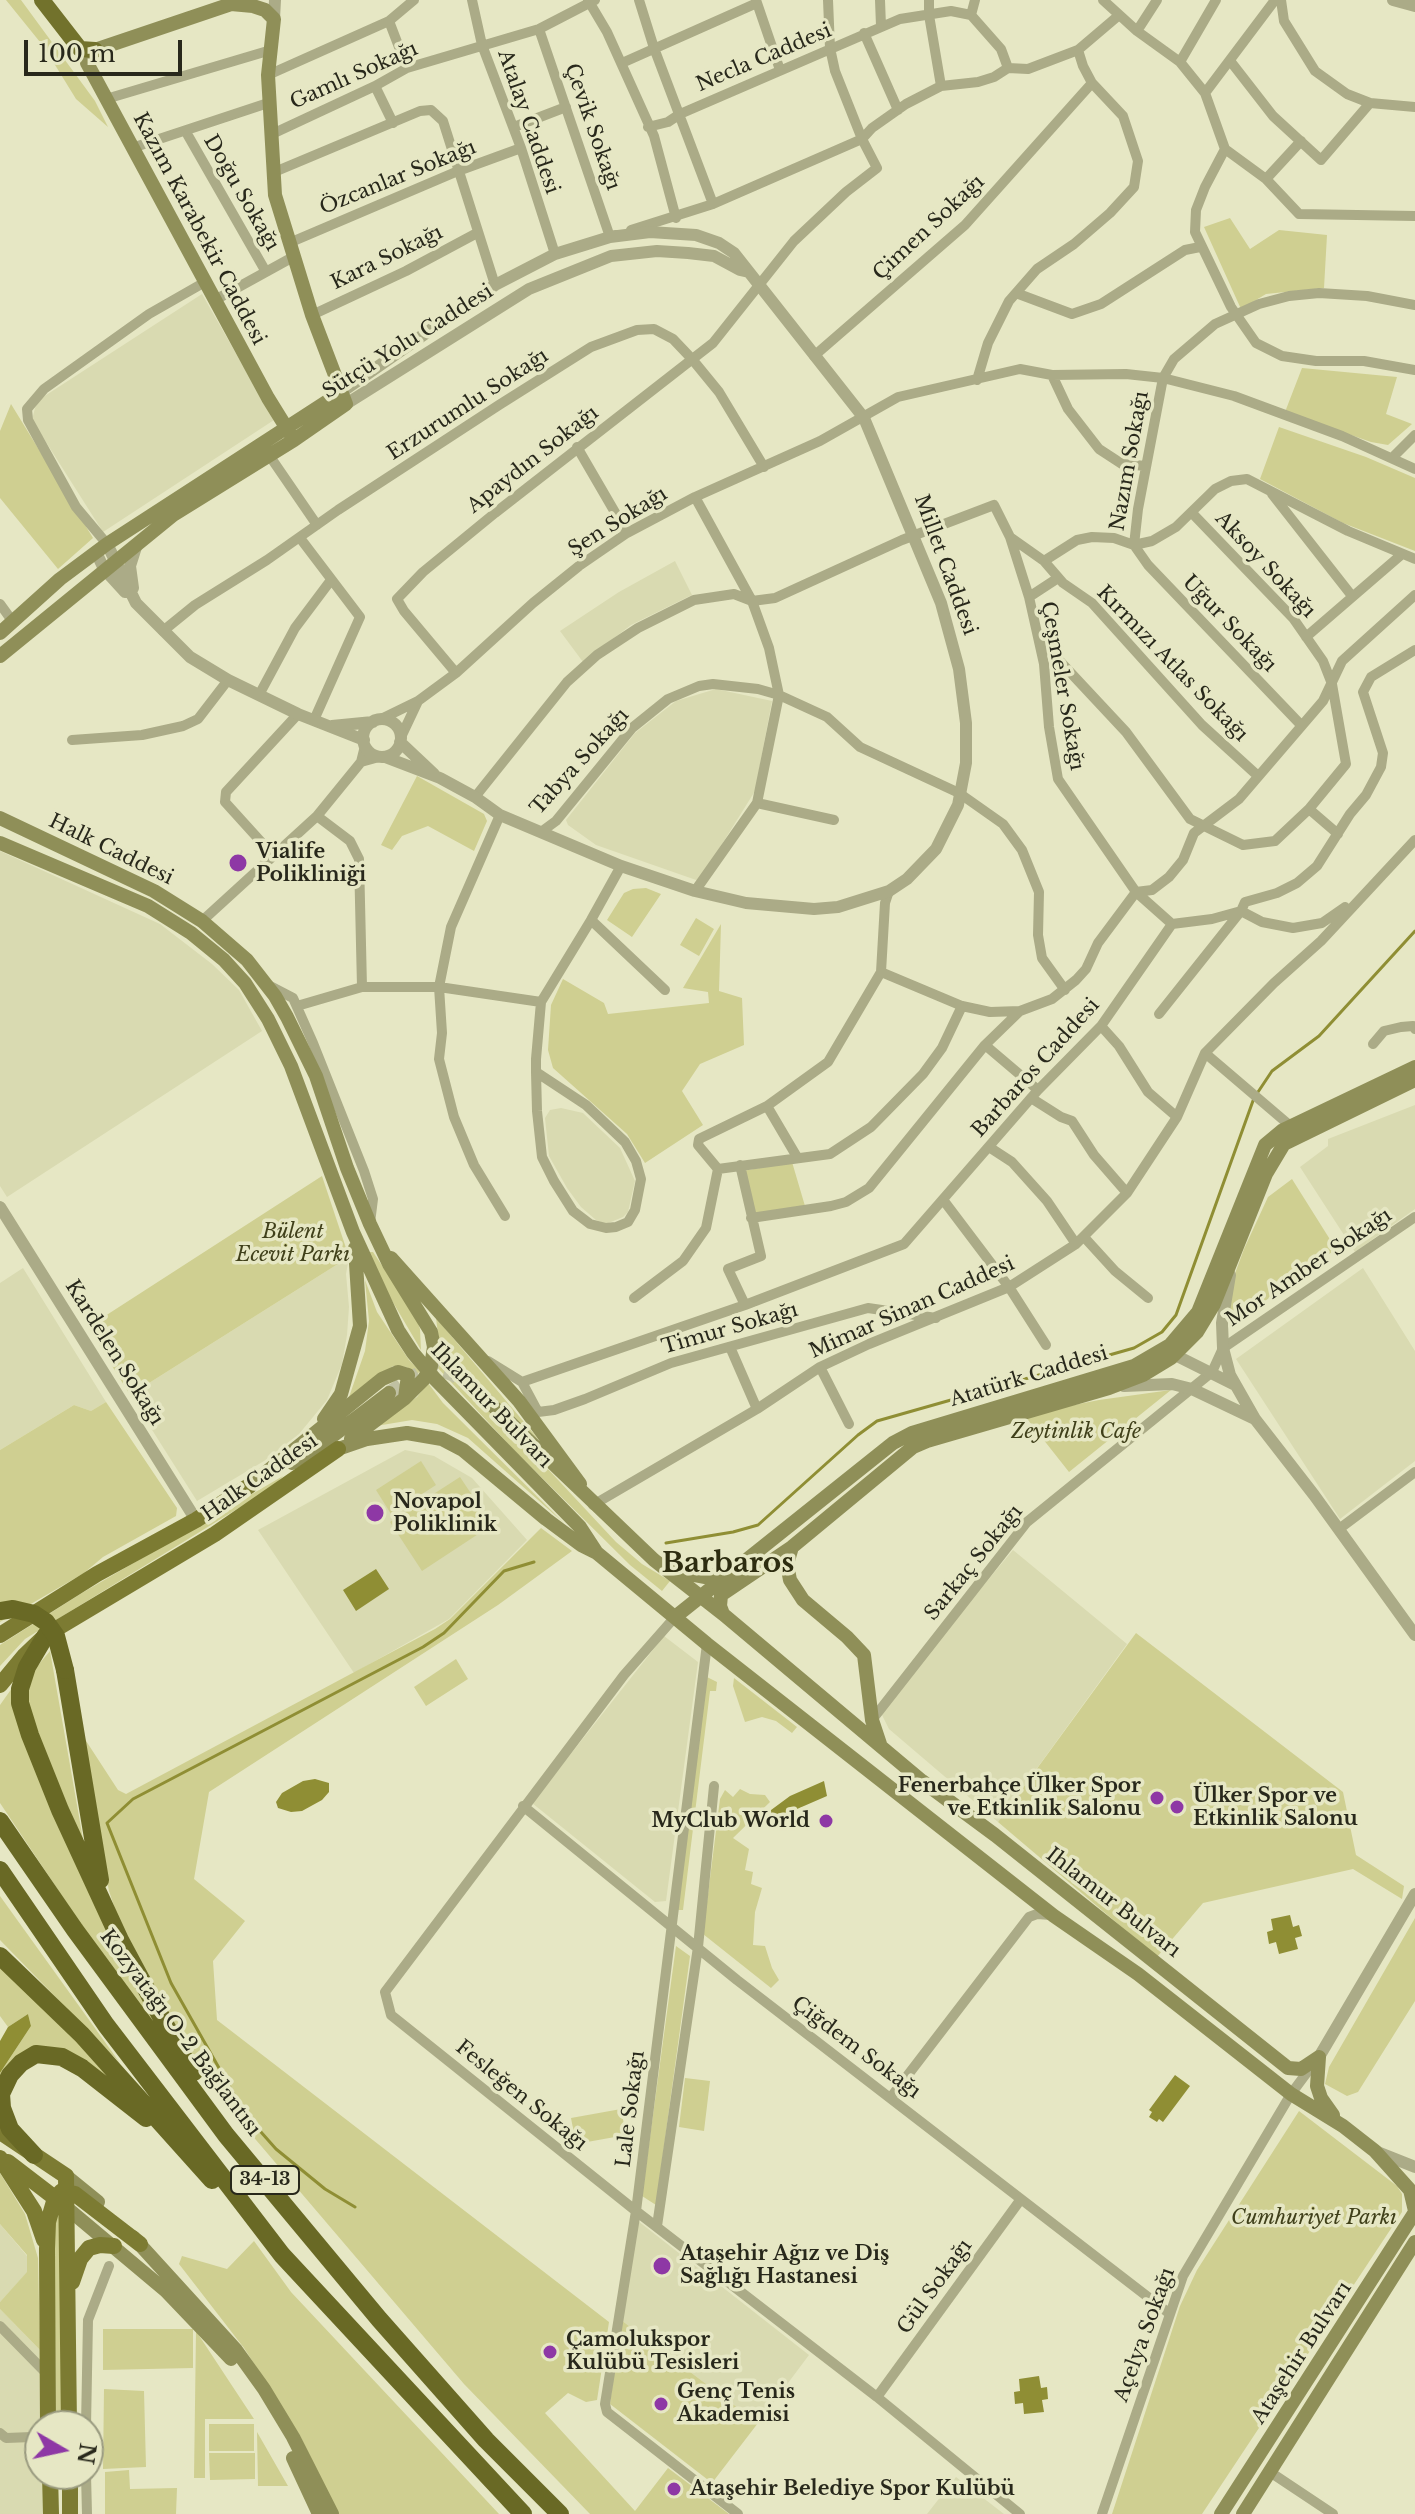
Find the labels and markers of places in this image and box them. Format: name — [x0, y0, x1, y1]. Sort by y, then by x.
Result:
place label: Vialife Polikliniği — [256, 840, 366, 887]
marker: Vialife Polikliniği — [227, 852, 249, 874]
place label: Novapol Poliklinik — [393, 1490, 497, 1537]
marker: Novapol Poliklinik — [364, 1502, 386, 1524]
place label: Fenerbahçe Ülker Spor ve Etkinlik Salonu — [898, 1774, 1141, 1821]
place label: Ülker Spor ve Etkinlik Salonu — [1193, 1784, 1358, 1831]
marker: Fenerbahçe Ülker Spor ve Etkinlik Salonu — [1148, 1789, 1166, 1807]
marker: Ülker Spor ve Etkinlik Salonu — [1168, 1798, 1186, 1816]
place label: MyClub World — [651, 1809, 810, 1833]
marker: MyClub World — [817, 1812, 835, 1830]
place label: Ataşehir Ağız ve Diş Sağlığı Hastanesi — [680, 2242, 889, 2289]
marker: Ataşehir Ağız ve Diş Sağlığı Hastanesi — [651, 2255, 673, 2277]
place label: Çamolukspor Kulübü Tesisleri — [566, 2328, 739, 2375]
marker: Çamolukspor Kulübü Tesisleri — [541, 2343, 559, 2361]
place label: Genç Tenis Akademisi — [677, 2380, 795, 2427]
marker: Genç Tenis Akademisi — [652, 2395, 670, 2413]
place label: Ataşehir Belediye Spor Kulübü — [690, 2477, 1015, 2501]
marker: Ataşehir Belediye Spor Kulübü — [665, 2480, 683, 2498]

